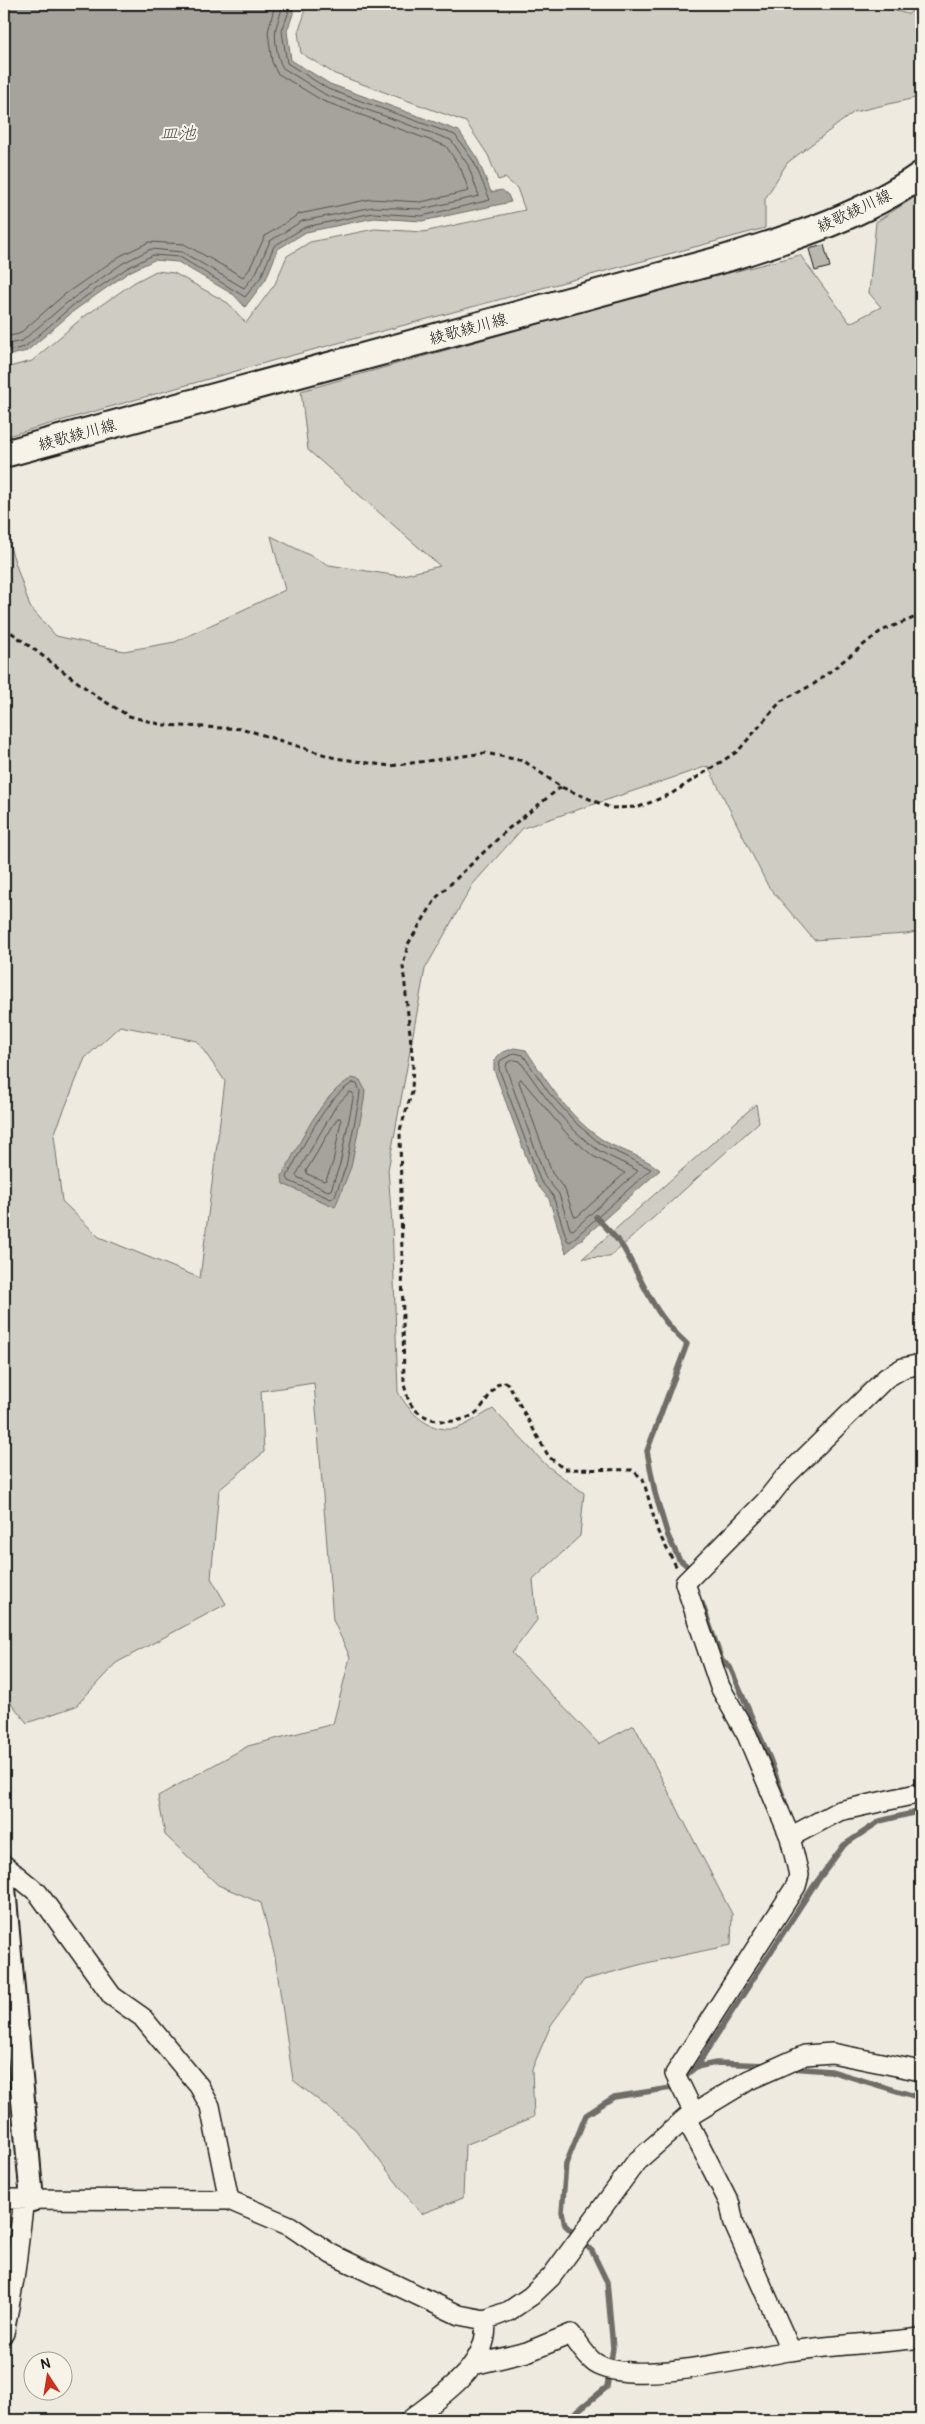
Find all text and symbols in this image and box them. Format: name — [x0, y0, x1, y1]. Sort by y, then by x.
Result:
water label: 皿池 — [160, 122, 197, 145]
street label: 綾歌綾川線 — [814, 185, 895, 237]
street label: 綾歌綾川線 — [427, 309, 509, 349]
street label: 綾歌綾川線 — [36, 415, 118, 455]
north arrow — [22, 2352, 72, 2402]
text: N — [39, 2354, 52, 2373]

